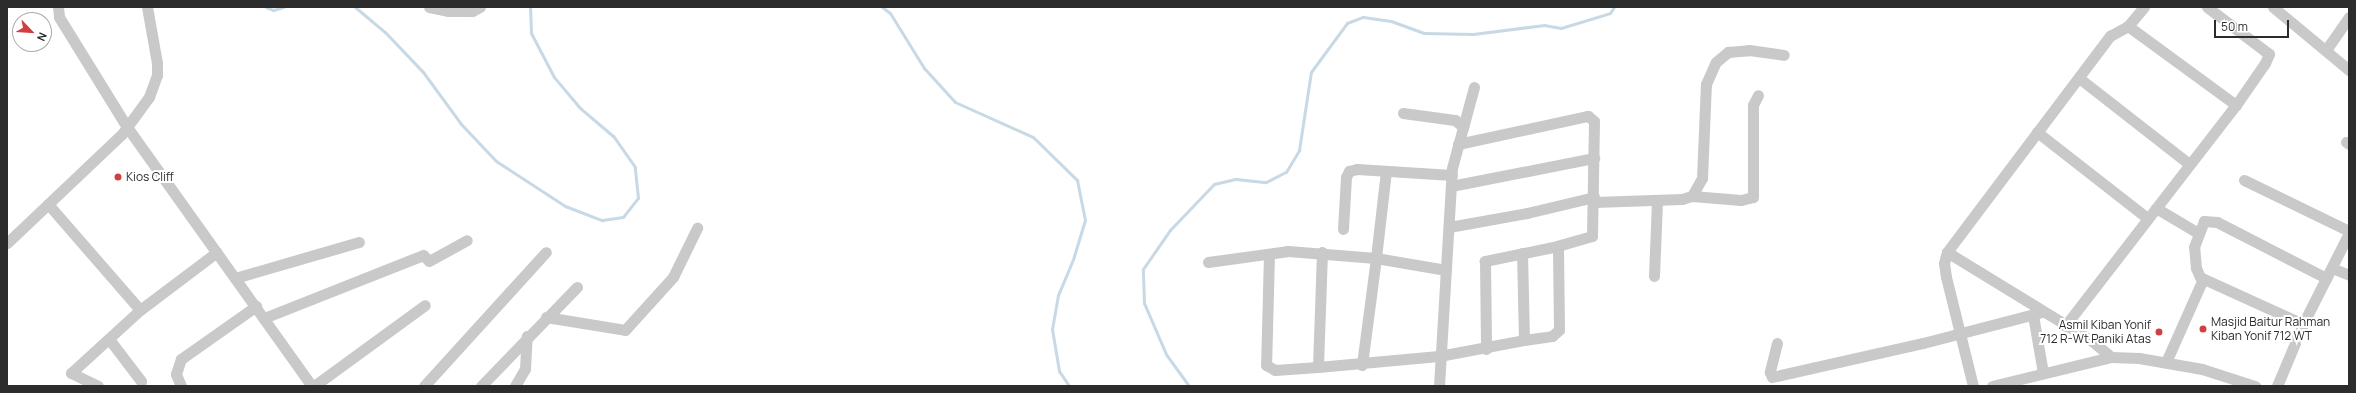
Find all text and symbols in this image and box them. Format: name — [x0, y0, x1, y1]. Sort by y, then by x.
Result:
north arrow — [12, 12, 52, 52]
scale bar — [2216, 12, 2291, 38]
text: 50 m — [2221, 18, 2248, 35]
text: N — [34, 30, 51, 44]
place label: Kios Cliff — [126, 170, 174, 184]
marker: Kios Cliff — [113, 172, 123, 182]
place label: Masjid Baitur Rahman Kiban Yonif 712 WT — [2211, 315, 2330, 343]
place label: Asmil Kiban Yonif 712 R-Wt Paniki Atas — [2040, 318, 2151, 346]
marker: Masjid Baitur Rahman Kiban Yonif 712 WT — [2198, 324, 2208, 334]
marker: Asmil Kiban Yonif 712 R-Wt Paniki Atas — [2154, 327, 2164, 337]

